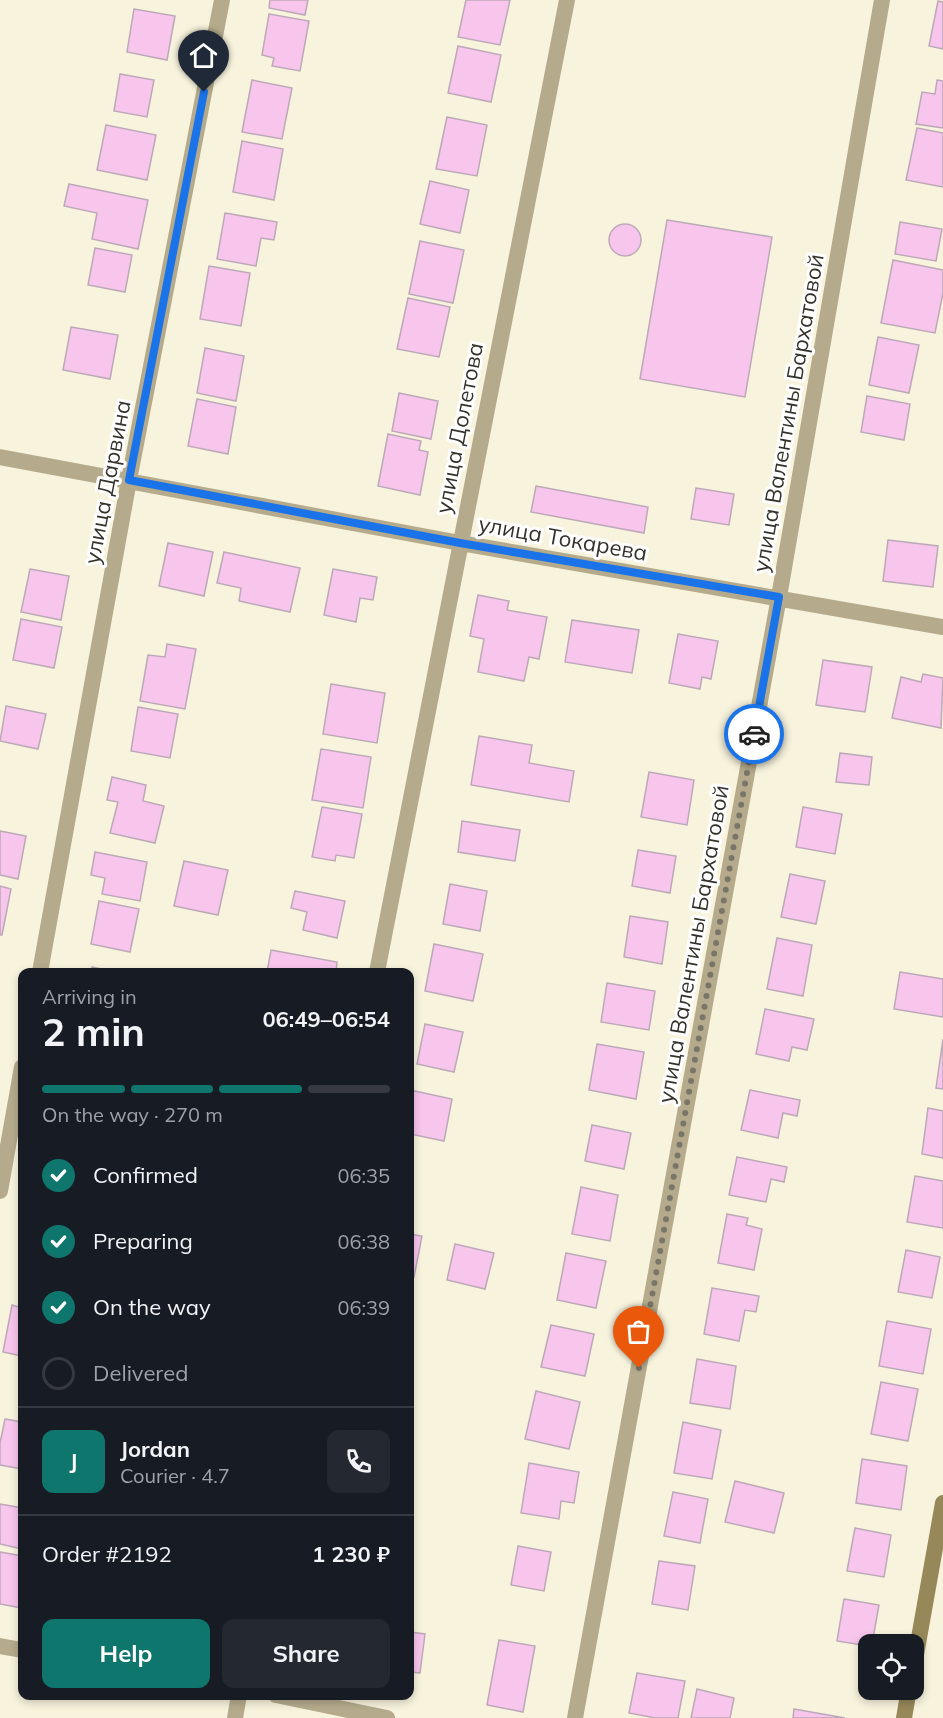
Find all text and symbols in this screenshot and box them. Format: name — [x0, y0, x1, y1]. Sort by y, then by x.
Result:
pin — [178, 30, 229, 92]
icon: home — [187, 39, 220, 72]
street label: улица Валентины Бархатовой — [746, 252, 830, 574]
street label: улица Долетова — [429, 340, 489, 516]
street label: улица Дарвина — [77, 398, 137, 566]
street label: улица Токарева — [476, 509, 650, 567]
courier — [724, 704, 784, 764]
icon: car — [738, 718, 771, 751]
street label: улица Валентины Бархатовой — [651, 783, 735, 1105]
text: Arriving in — [42, 984, 137, 1009]
text: 06:49–06:54 — [262, 1005, 390, 1033]
text: 2 min — [42, 1007, 145, 1056]
text: On the way · 270 m — [42, 1102, 223, 1127]
icon: check — [42, 1159, 75, 1192]
text: Confirmed — [93, 1161, 198, 1189]
text: 06:35 — [337, 1163, 390, 1188]
icon: check — [42, 1225, 75, 1258]
text: Preparing — [93, 1227, 193, 1255]
text: 06:38 — [337, 1229, 390, 1254]
icon: check — [42, 1291, 75, 1324]
text: On the way — [93, 1293, 211, 1321]
text: 06:39 — [337, 1295, 390, 1320]
pin — [613, 1306, 664, 1368]
icon: bag — [622, 1315, 655, 1348]
text: Delivered — [93, 1359, 188, 1387]
button: phone — [327, 1430, 390, 1493]
text: Jordan — [120, 1435, 190, 1463]
text: J — [70, 1447, 77, 1475]
text: Courier · 4.7 — [120, 1463, 230, 1488]
text: Order #2192 — [42, 1540, 172, 1568]
text: 1 230 ₽ — [312, 1540, 390, 1568]
button: Help — [42, 1619, 210, 1688]
button: Share — [222, 1619, 390, 1688]
map controls — [858, 1634, 924, 1700]
button: locate — [858, 1634, 924, 1700]

